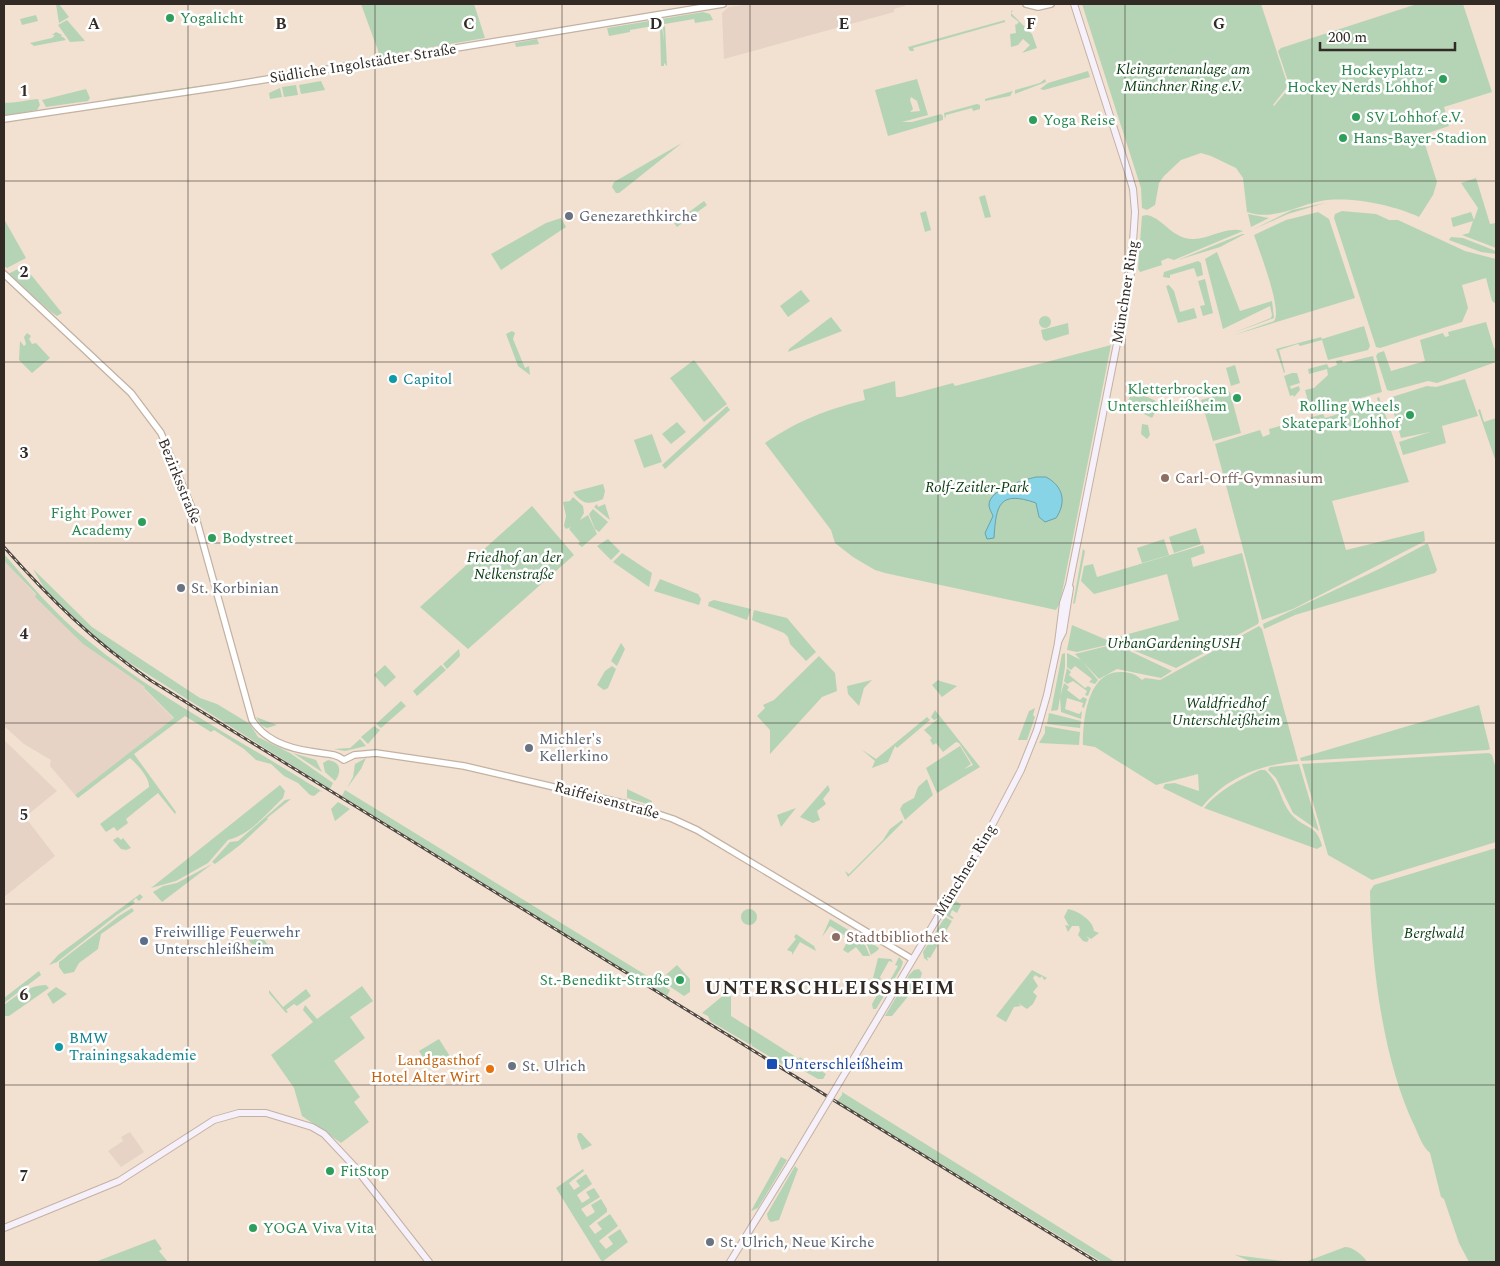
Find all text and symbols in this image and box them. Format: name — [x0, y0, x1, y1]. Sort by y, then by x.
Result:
place label: Yogalicht — [180, 7, 243, 30]
text: A — [88, 12, 101, 36]
marker: Yogalicht — [164, 12, 176, 24]
text: B — [275, 12, 287, 36]
text: C — [463, 12, 475, 36]
text: D — [650, 12, 663, 36]
text: E — [839, 12, 849, 36]
text: F — [1026, 12, 1036, 36]
text: G — [1213, 12, 1225, 36]
scale bar — [1320, 20, 1455, 52]
text: 200 m — [1328, 26, 1367, 49]
street label: Südliche Ingolstädter Straße — [268, 37, 458, 90]
park label: Kleingartenanlage am Münchner Ring e.V. — [1116, 58, 1250, 98]
place label: Hockeyplatz - Hockey Nerds Lohhof — [1287, 59, 1435, 99]
marker: Hockeyplatz - Hockey Nerds Lohhof — [1437, 73, 1449, 85]
text: 1 — [20, 79, 28, 103]
place label: SV Lohhof e.V. — [1366, 106, 1464, 129]
place label: Yoga Reise — [1043, 109, 1116, 132]
marker: SV Lohhof e.V. — [1350, 111, 1362, 123]
marker: Yoga Reise — [1027, 114, 1039, 126]
place label: Hans-Bayer-Stadion — [1353, 127, 1487, 150]
marker: Hans-Bayer-Stadion — [1337, 132, 1349, 144]
place label: Genezarethkirche — [579, 205, 698, 228]
marker: Genezarethkirche — [563, 210, 575, 222]
street label: Münchner Ring — [1106, 239, 1145, 346]
text: 2 — [20, 260, 29, 284]
place label: Capitol — [403, 368, 452, 391]
marker: Capitol — [387, 373, 399, 385]
place label: Kletterbrocken Unterschleißheim — [1107, 378, 1227, 418]
marker: Kletterbrocken Unterschleißheim — [1231, 392, 1243, 404]
place label: Rolling Wheels Skatepark Lohhof — [1282, 395, 1402, 435]
marker: Rolling Wheels Skatepark Lohhof — [1404, 409, 1416, 421]
street label: Bezirksstraße — [152, 435, 207, 528]
text: 3 — [20, 441, 29, 465]
place label: Carl-Orff-Gymnasium — [1175, 467, 1323, 490]
marker: Carl-Orff-Gymnasium — [1159, 472, 1171, 484]
park label: Rolf-Zeitler-Park — [925, 476, 1029, 499]
place label: Fight Power Academy — [51, 502, 133, 542]
marker: Fight Power Academy — [136, 516, 148, 528]
place label: Bodystreet — [222, 527, 293, 550]
marker: Bodystreet — [206, 532, 218, 544]
park label: Friedhof an der Nelkenstraße — [467, 546, 562, 586]
place label: St. Korbinian — [191, 577, 279, 600]
marker: St. Korbinian — [175, 582, 187, 594]
text: 4 — [20, 622, 29, 646]
park label: UrbanGardeningUSH — [1107, 632, 1242, 655]
park label: Waldfriedhof Unterschleißheim — [1172, 692, 1281, 732]
place label: Michler's Kellerkino — [539, 728, 608, 768]
marker: Michler's Kellerkino — [523, 742, 535, 754]
street label: Raiffeisenstraße — [552, 775, 662, 826]
text: 5 — [20, 803, 28, 827]
street label: Münchner Ring — [929, 820, 1002, 921]
place label: Freiwillige Feuerwehr Unterschleißheim — [154, 921, 300, 961]
park label: Berglwald — [1404, 922, 1464, 945]
place label: Stadtbibliothek — [846, 926, 949, 949]
marker: Stadtbibliothek — [830, 931, 842, 943]
marker: Freiwillige Feuerwehr Unterschleißheim — [138, 935, 150, 947]
place label: St.-Benedikt-Straße — [540, 969, 670, 992]
district label: UNTERSCHLEISSHEIM — [704, 973, 956, 1003]
marker: St.-Benedikt-Straße — [674, 974, 686, 986]
text: 6 — [20, 983, 29, 1007]
place label: BMW Trainingsakademie — [69, 1027, 197, 1067]
marker: BMW Trainingsakademie — [53, 1041, 65, 1053]
place label: Landgasthof Hotel Alter Wirt — [371, 1049, 482, 1089]
place label: Unterschleißheim — [783, 1053, 904, 1076]
place label: St. Ulrich — [522, 1055, 586, 1078]
marker: Unterschleißheim — [765, 1057, 779, 1071]
marker: St. Ulrich — [506, 1060, 518, 1072]
marker: Landgasthof Hotel Alter Wirt — [484, 1063, 496, 1075]
place label: FitStop — [340, 1160, 389, 1183]
text: 7 — [20, 1164, 29, 1188]
marker: FitStop — [324, 1165, 336, 1177]
place label: YOGA Viva Vita — [263, 1217, 375, 1240]
marker: YOGA Viva Vita — [247, 1222, 259, 1234]
place label: St. Ulrich, Neue Kirche — [720, 1231, 875, 1254]
marker: St. Ulrich, Neue Kirche — [704, 1236, 716, 1248]

